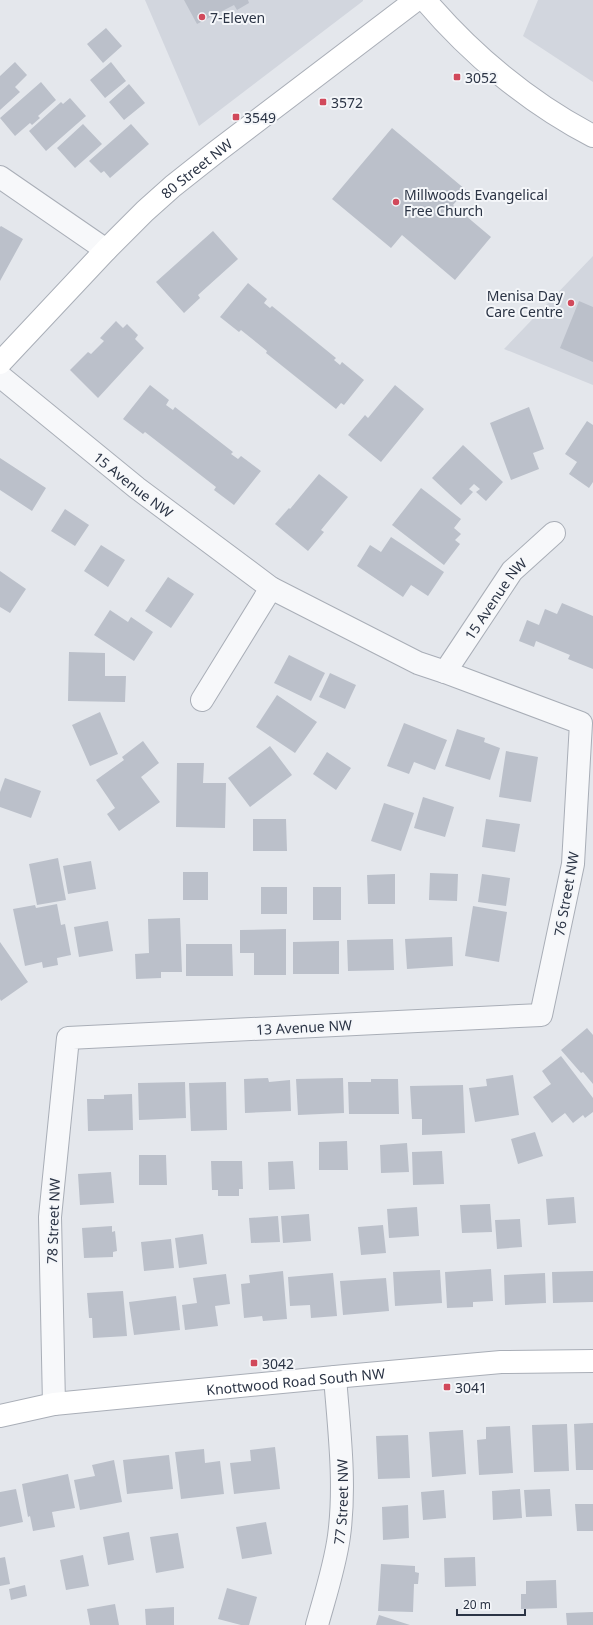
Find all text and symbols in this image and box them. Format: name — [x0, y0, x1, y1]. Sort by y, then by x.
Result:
place label: 7-Eleven — [210, 8, 265, 27]
marker: 7-Eleven — [197, 12, 207, 22]
place label: 3052 — [465, 68, 497, 87]
marker: 3052 — [452, 72, 462, 82]
place label: 3572 — [331, 93, 363, 112]
marker: 3572 — [318, 97, 328, 107]
place label: 3549 — [244, 108, 276, 127]
marker: 3549 — [231, 112, 241, 122]
street label: 80 Street NW — [156, 134, 236, 202]
place label: Millwoods Evangelical Free Church — [404, 185, 548, 220]
marker: Millwoods Evangelical Free Church — [391, 197, 401, 207]
place label: Menisa Day Care Centre — [485, 286, 564, 321]
marker: Menisa Day Care Centre — [566, 298, 576, 308]
street label: 15 Avenue NW — [90, 447, 177, 521]
street label: 15 Avenue NW — [460, 553, 530, 643]
street label: 76 Street NW — [549, 850, 583, 938]
street label: 13 Avenue NW — [256, 1015, 352, 1039]
street label: 78 Street NW — [42, 1178, 64, 1264]
place label: 3042 — [262, 1354, 294, 1373]
marker: 3042 — [249, 1358, 259, 1368]
street label: Knottwood Road South NW — [205, 1363, 386, 1399]
place label: 3041 — [455, 1378, 487, 1397]
marker: 3041 — [442, 1382, 452, 1392]
street label: 77 Street NW — [328, 1458, 351, 1546]
scale bar — [457, 1591, 525, 1617]
text: 20 m — [463, 1596, 491, 1613]

